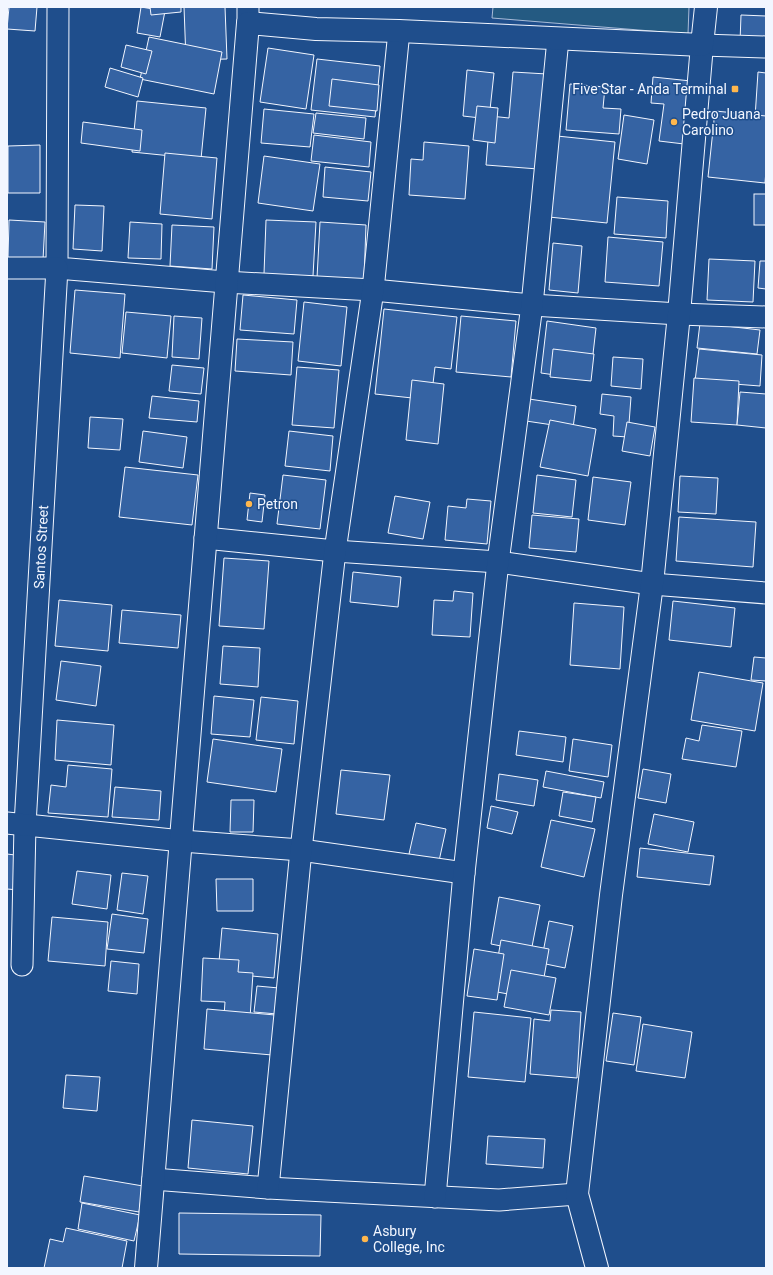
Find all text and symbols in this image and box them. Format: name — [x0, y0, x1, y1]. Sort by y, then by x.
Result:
place label: Five Star - Anda Terminal — [572, 81, 727, 97]
marker: Five Star - Anda Terminal — [730, 84, 740, 94]
place label: Pedro Juana Carolino — [682, 106, 761, 138]
marker: Pedro Juana Carolino — [669, 117, 679, 127]
place label: Petron — [257, 496, 298, 512]
marker: Petron — [244, 499, 254, 509]
street label: Santos Street — [31, 504, 51, 589]
place label: Asbury College, Inc — [373, 1223, 445, 1255]
marker: Asbury College, Inc — [360, 1234, 370, 1244]

